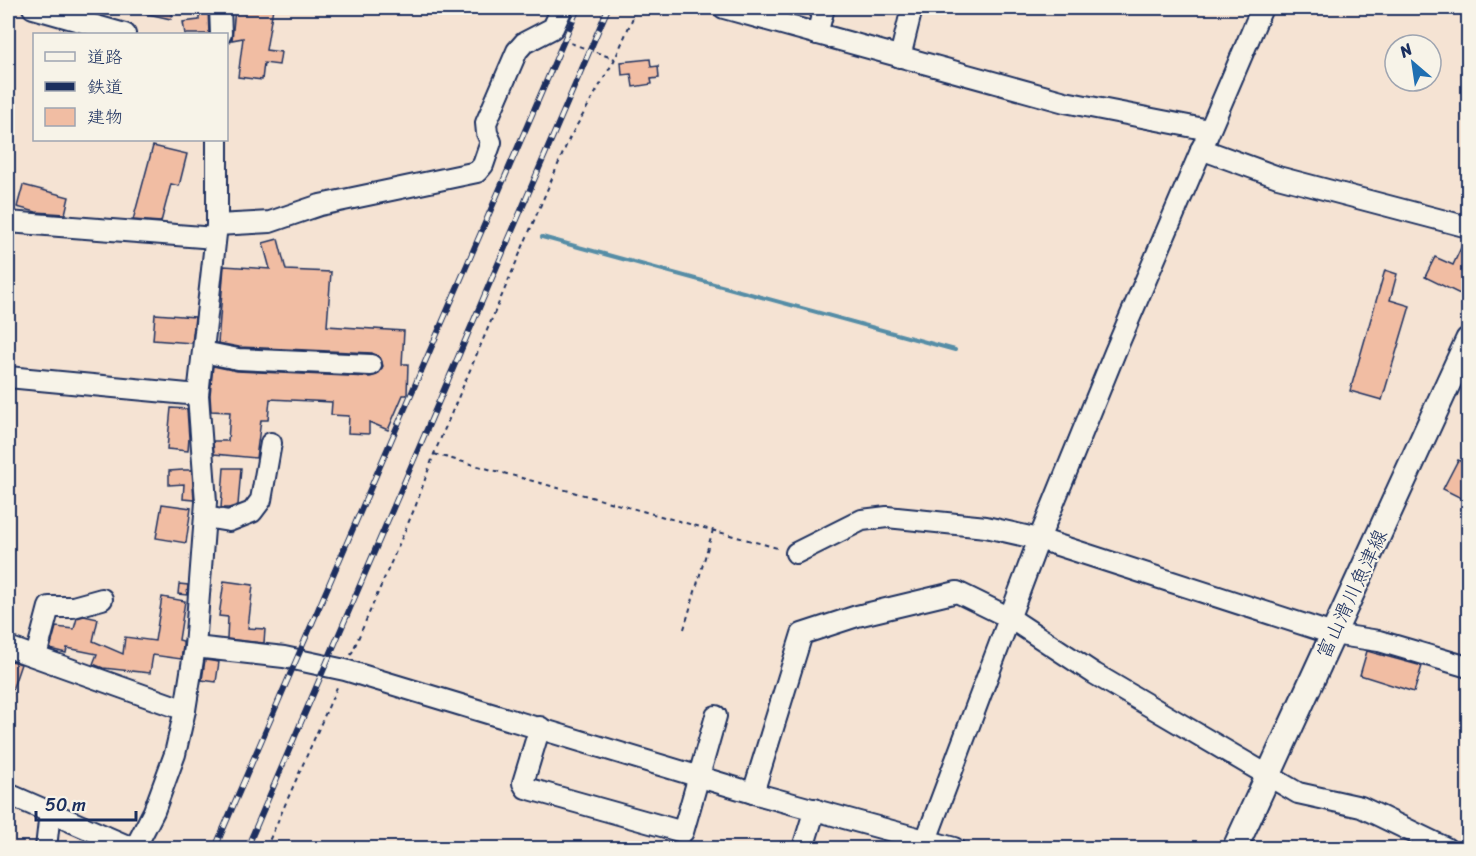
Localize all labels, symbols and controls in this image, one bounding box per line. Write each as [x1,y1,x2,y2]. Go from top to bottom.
legend [33,33,228,141]
north arrow [1383,33,1443,93]
text: N [1393,35,1419,66]
text: 道路 [87,41,123,73]
text: 鉄道 [87,71,123,103]
text: 建物 [87,101,123,133]
street label: 富山滑川魚津線 [1307,523,1397,665]
scale bar [36,784,136,822]
text: 50 m [45,789,86,821]

